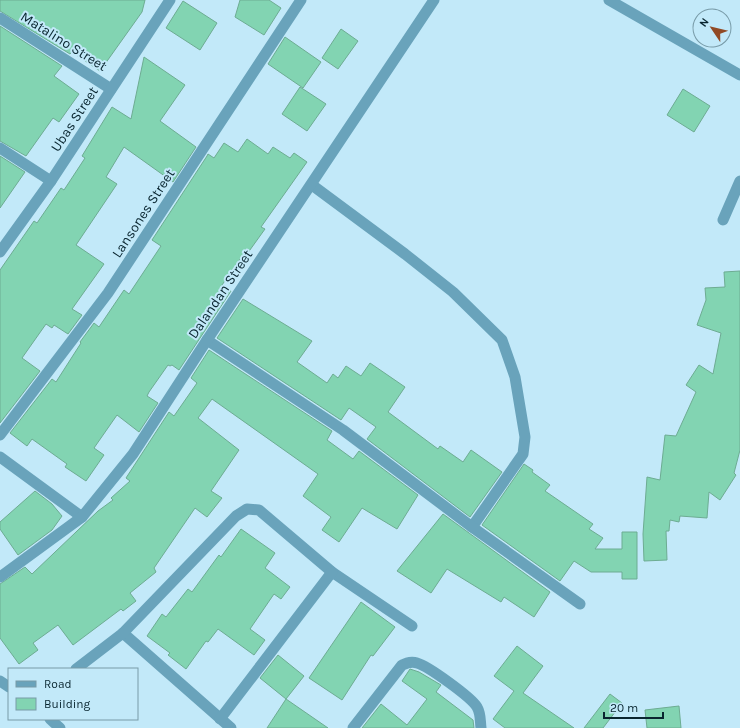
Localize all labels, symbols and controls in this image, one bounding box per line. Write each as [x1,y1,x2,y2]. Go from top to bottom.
street label: Matalino Street [17,8,110,75]
north arrow [692,8,732,48]
text: N [697,16,712,30]
street label: Ubas Street [47,84,102,155]
street label: Lansones Street [108,166,178,261]
street label: Dalandan Street [185,247,256,342]
legend [8,668,138,720]
text: Road [44,677,72,691]
scale bar [604,694,663,720]
text: Building [44,697,91,711]
text: 20 m [610,701,638,715]

